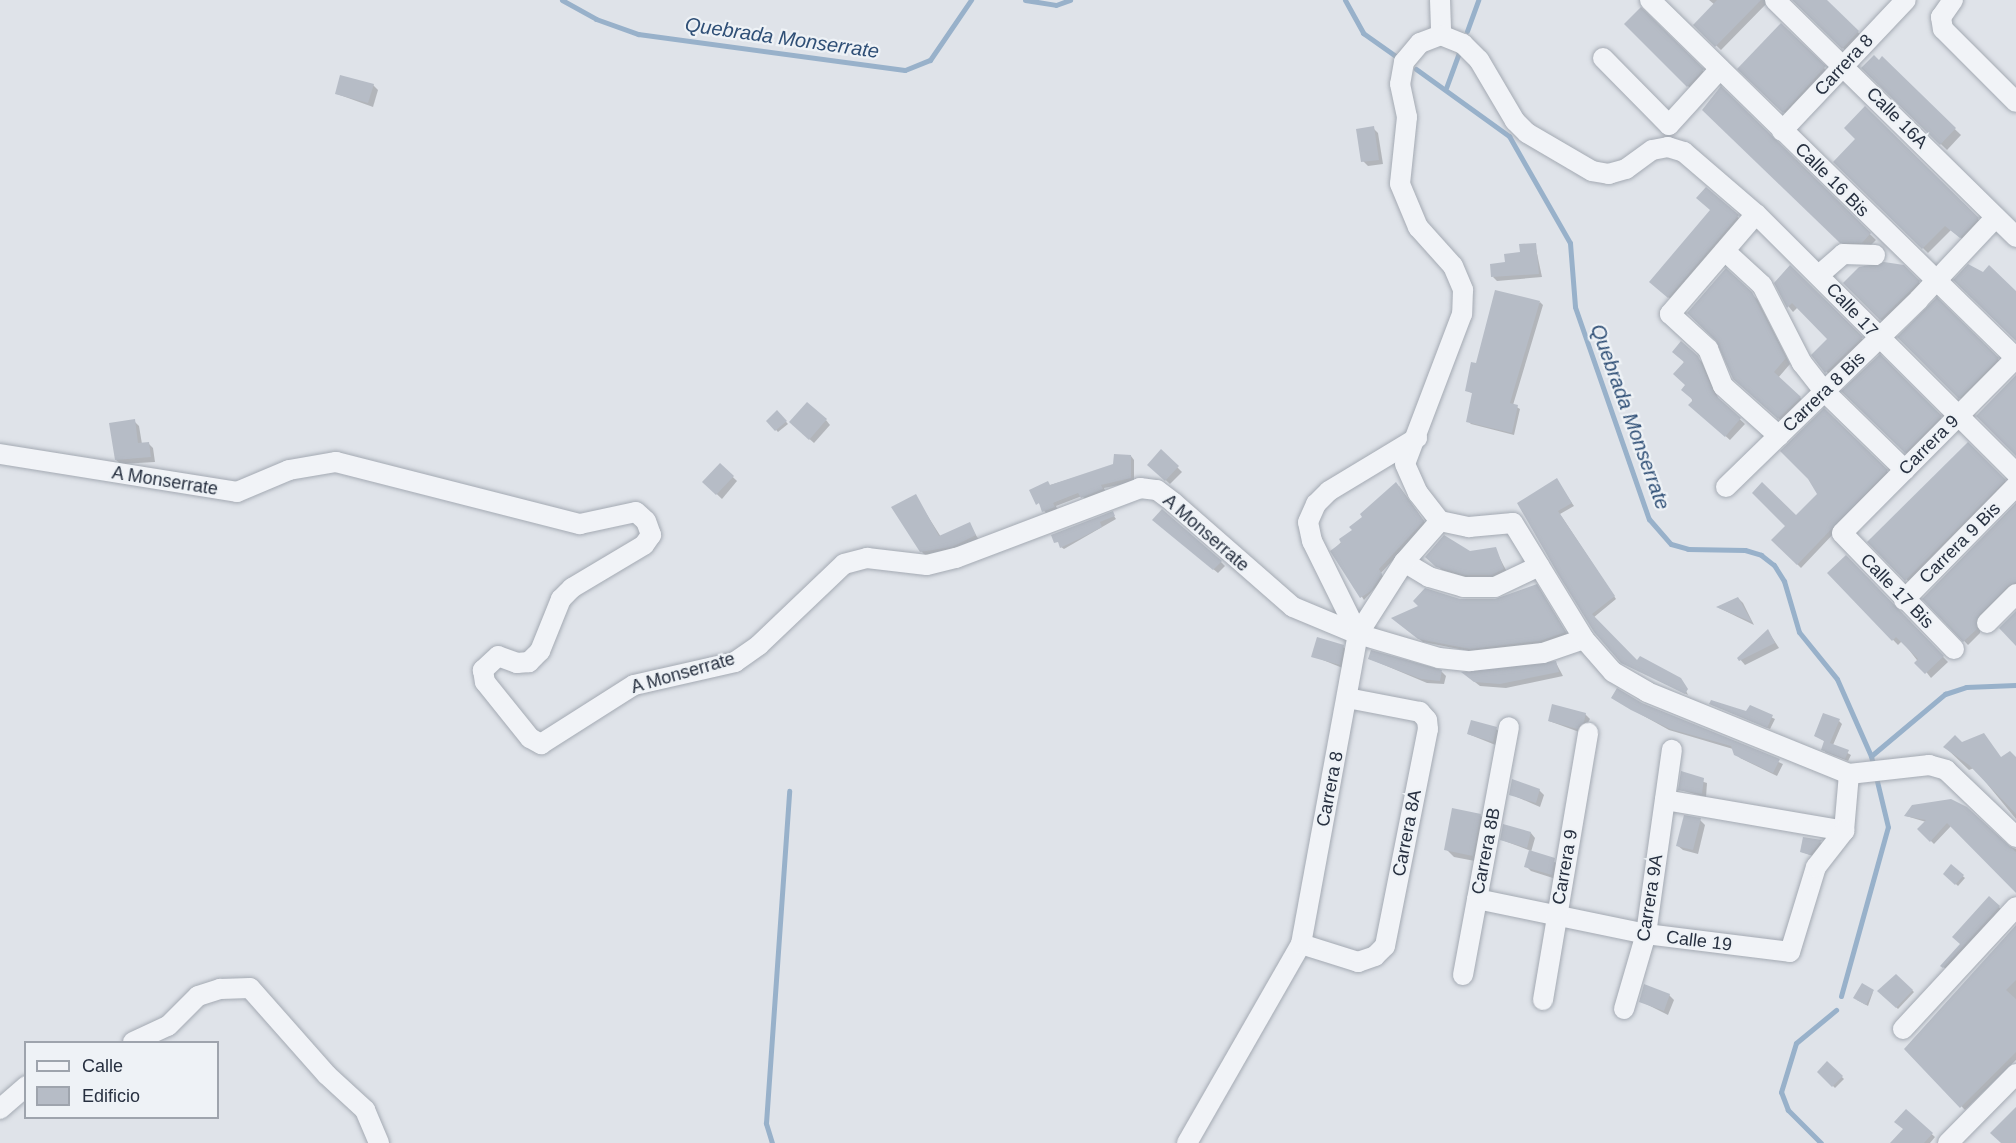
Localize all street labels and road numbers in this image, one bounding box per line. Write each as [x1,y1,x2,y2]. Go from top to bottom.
street label: Carrera 8 [1810,30,1878,100]
street label: Calle 16A [1862,83,1932,153]
street label: Calle 16 Bis [1790,138,1874,222]
street label: Calle 17 [1822,278,1882,342]
street label: Carrera 8 Bis [1778,347,1870,437]
street label: Carrera 9 [1894,410,1964,480]
street label: A Monserrate [110,462,220,500]
street label: A Monserrate [1158,489,1254,577]
street label: Carrera 9 Bis [1915,498,2005,588]
street label: Calle 17 Bis [1856,549,1938,633]
street label: A Monserrate [628,648,738,698]
street label: Carrera 8 [1312,750,1348,828]
street label: Carrera 8A [1388,788,1426,878]
street label: Carrera 8B [1467,806,1505,896]
street label: Carrera 9 [1548,828,1582,906]
street label: Carrera 9A [1632,853,1668,943]
street label: Calle 19 [1665,926,1733,956]

